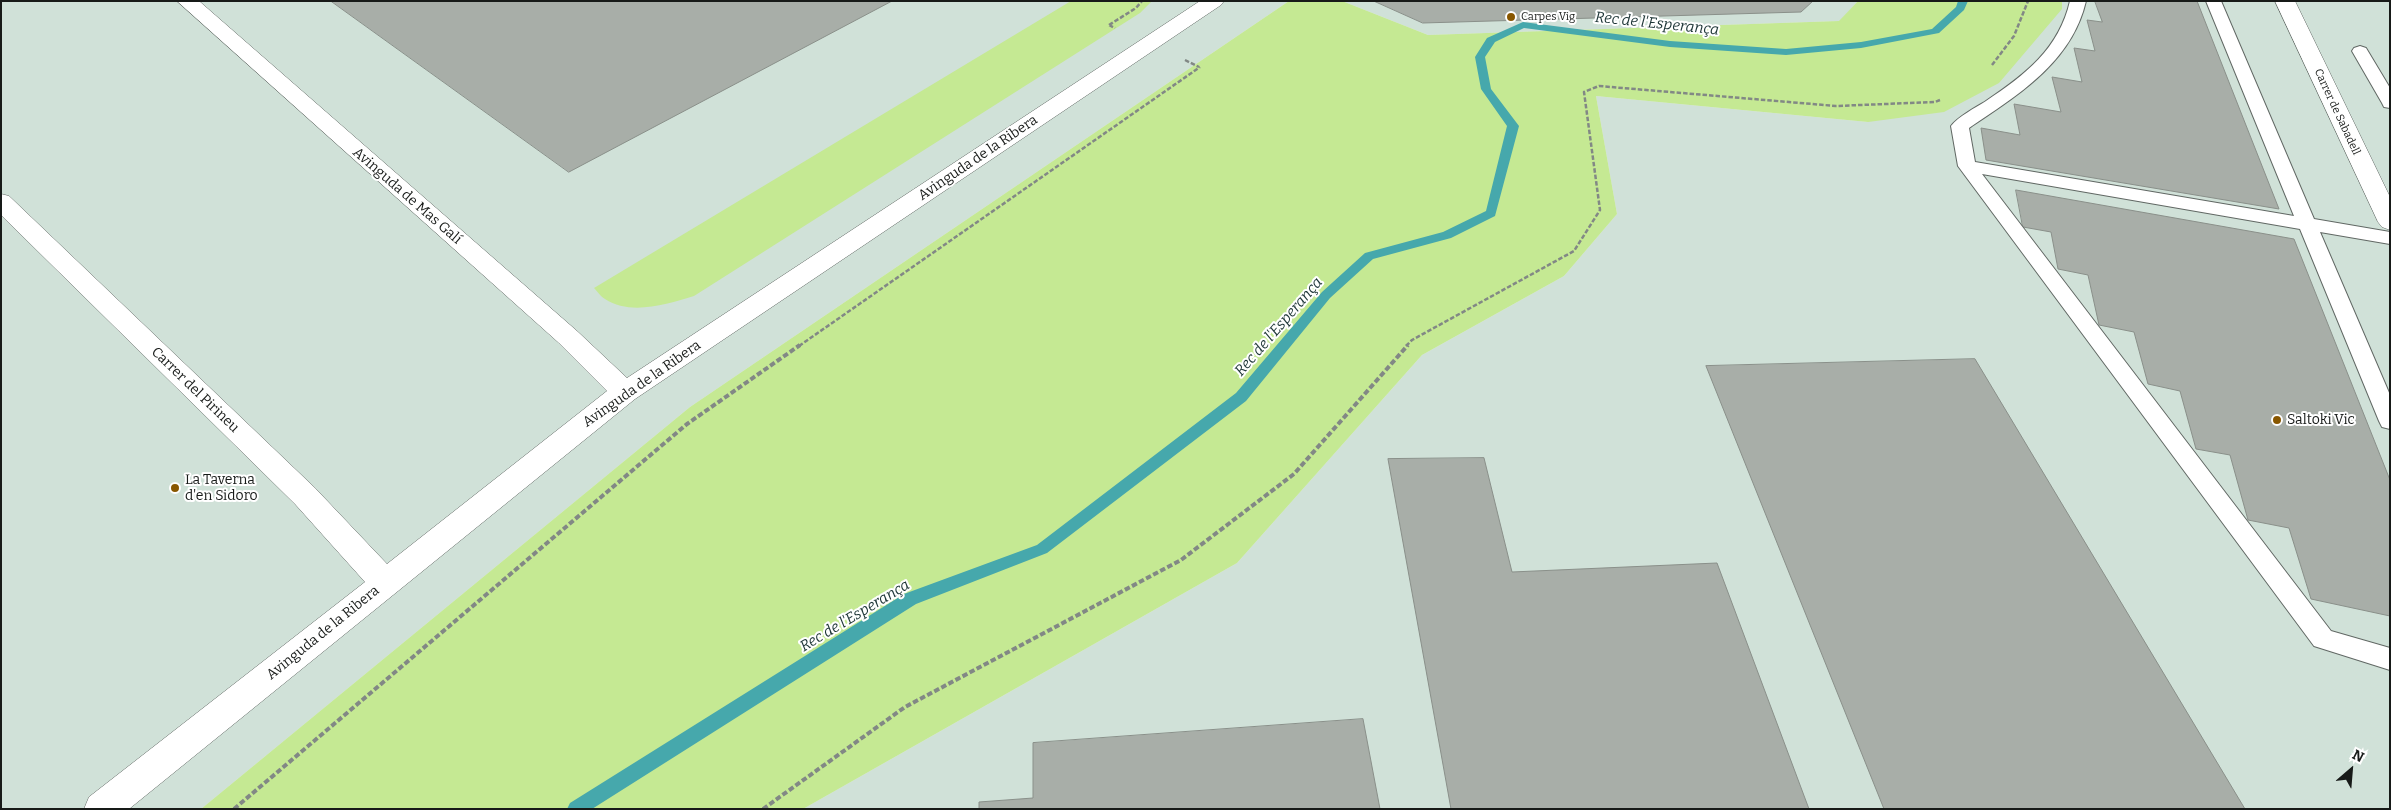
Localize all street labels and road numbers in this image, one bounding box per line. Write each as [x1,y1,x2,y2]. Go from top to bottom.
street label: Carrer de Sabadell [2311,67,2363,157]
street label: Avinguda de la Ribera [915,112,1041,204]
street label: Avinguda de Mas Galí [349,144,465,248]
street label: Avinguda de la Ribera [580,337,704,431]
street label: Carrer del Pirineu [148,344,242,436]
street label: Avinguda de la Ribera [263,582,383,684]

